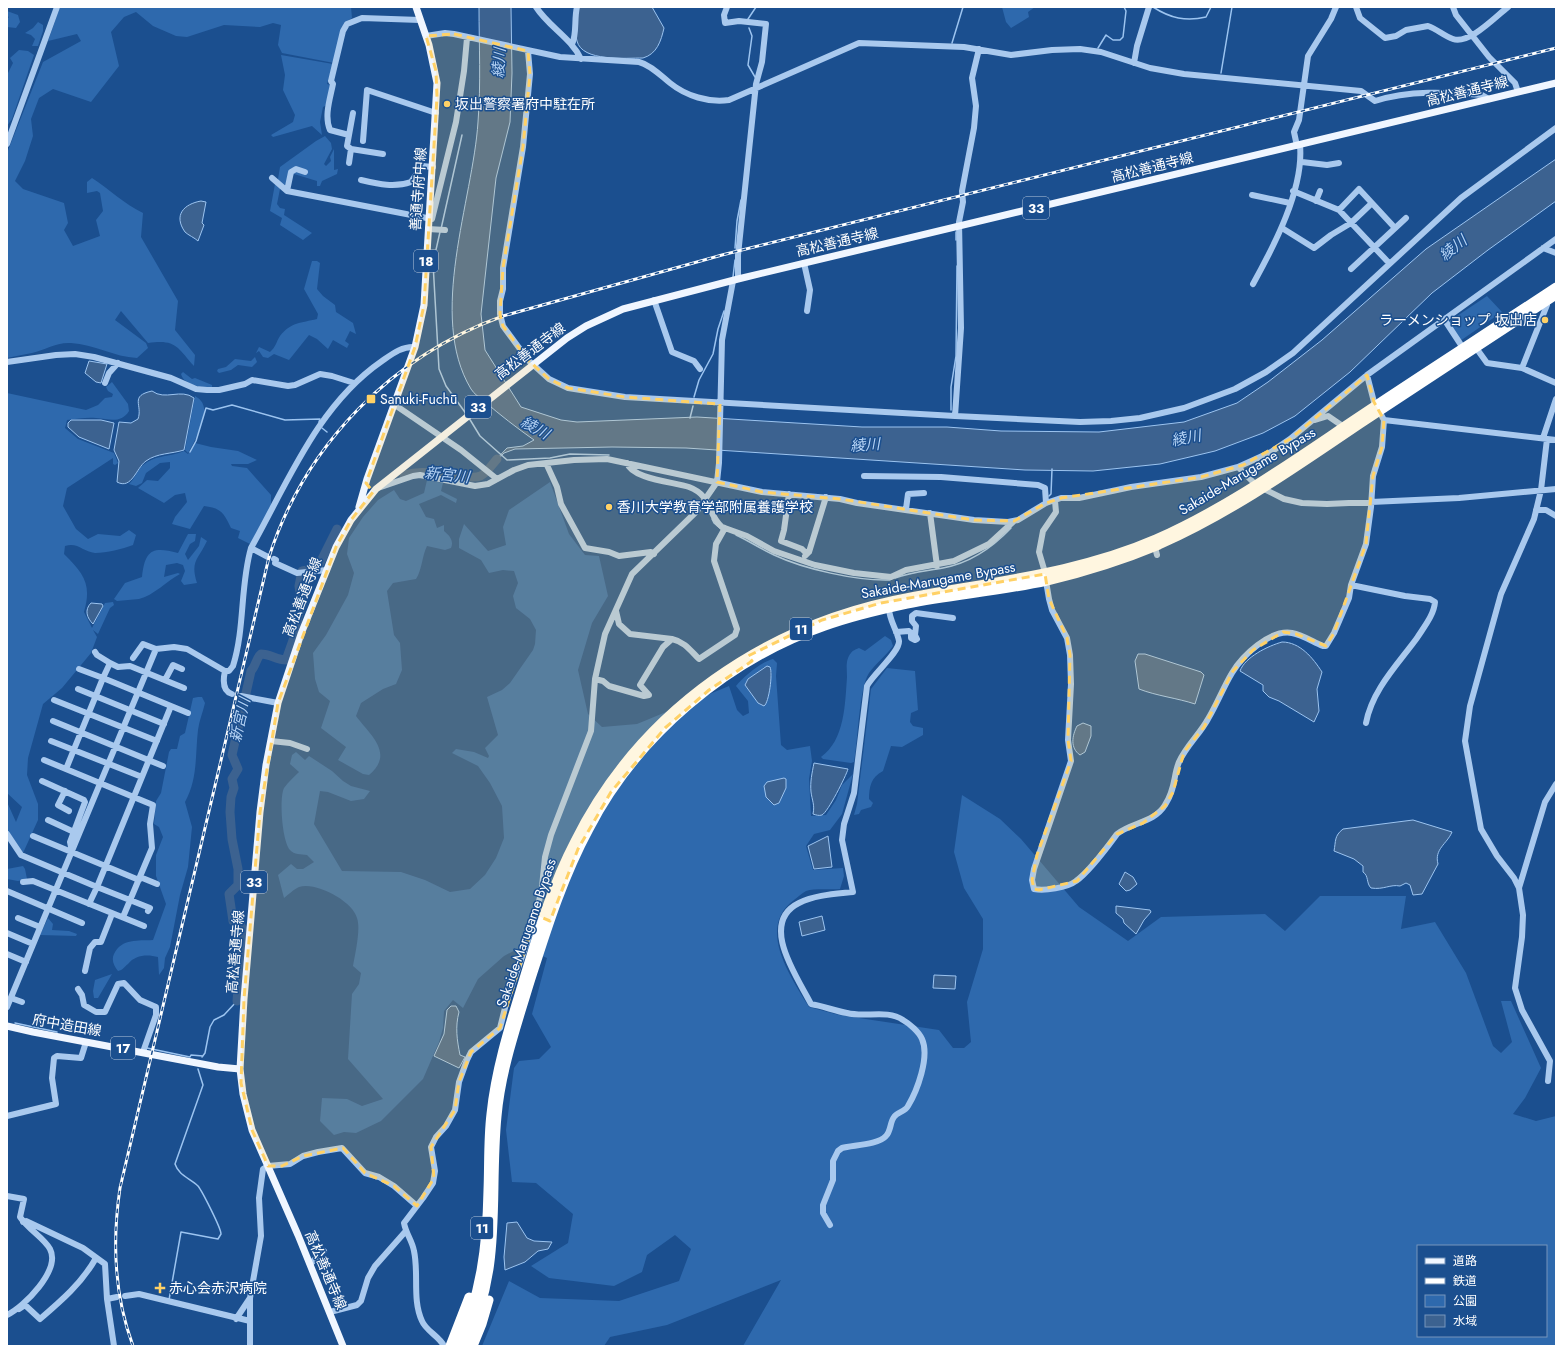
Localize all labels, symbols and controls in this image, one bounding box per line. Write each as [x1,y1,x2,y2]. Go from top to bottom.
water label: 綾川 [487,45,511,79]
street label: 高松善通寺線 [1424,71,1510,111]
place label: 坂出警察署府中駐在所 [455,94,595,114]
marker: 坂出警察署府中駐在所 [442,99,452,109]
street label: 善通寺府中線 [405,146,431,232]
street label: 高松善通寺線 [1109,147,1195,187]
road number: 33 [1023,197,1049,219]
street label: 高松善通寺線 [794,223,880,261]
water label: 綾川 [1434,229,1473,266]
road number: 18 [414,250,438,272]
place label: ラーメンショップ 坂出店 [1379,310,1537,330]
marker: ラーメンショップ 坂出店 [1540,315,1550,325]
street label: 高松善通寺線 [490,318,570,384]
place label: Sanuki-Fuchū [380,389,457,409]
marker: Sanuki-Fuchū [365,393,377,405]
road number: 33 [465,396,491,418]
water label: 綾川 [517,411,555,446]
street label: Sakaide-Marugame Bypass [1175,422,1319,520]
water label: 綾川 [1169,424,1205,452]
water label: 綾川 [849,433,883,457]
water label: 新宮川 [423,462,473,488]
place label: 香川大学教育学部附属養護学校 [617,497,813,517]
marker: 香川大学教育学部附属養護学校 [604,502,614,512]
street label: 高松善通寺線 [278,554,326,640]
street label: Sakaide-Marugame Bypass [859,557,1017,603]
road number: 11 [790,618,812,640]
water label: 新宮川 [224,694,256,744]
street label: Sakaide-Marugame Bypass [491,856,561,1010]
road number: 33 [241,871,267,893]
street label: 高松善通寺線 [221,909,249,995]
street label: 府中造田線 [31,1009,103,1041]
road number: 17 [111,1037,135,1059]
road number: 11 [471,1217,493,1239]
street label: 高松善通寺線 [300,1227,352,1313]
legend [1417,1245,1547,1337]
text: 道路 [1453,1252,1477,1270]
text: 鉄道 [1453,1272,1477,1290]
place label: 赤心会赤沢病院 [169,1278,267,1298]
marker: 赤心会赤沢病院 [154,1282,166,1294]
text: 公園 [1453,1292,1477,1310]
text: 水域 [1453,1312,1477,1330]

